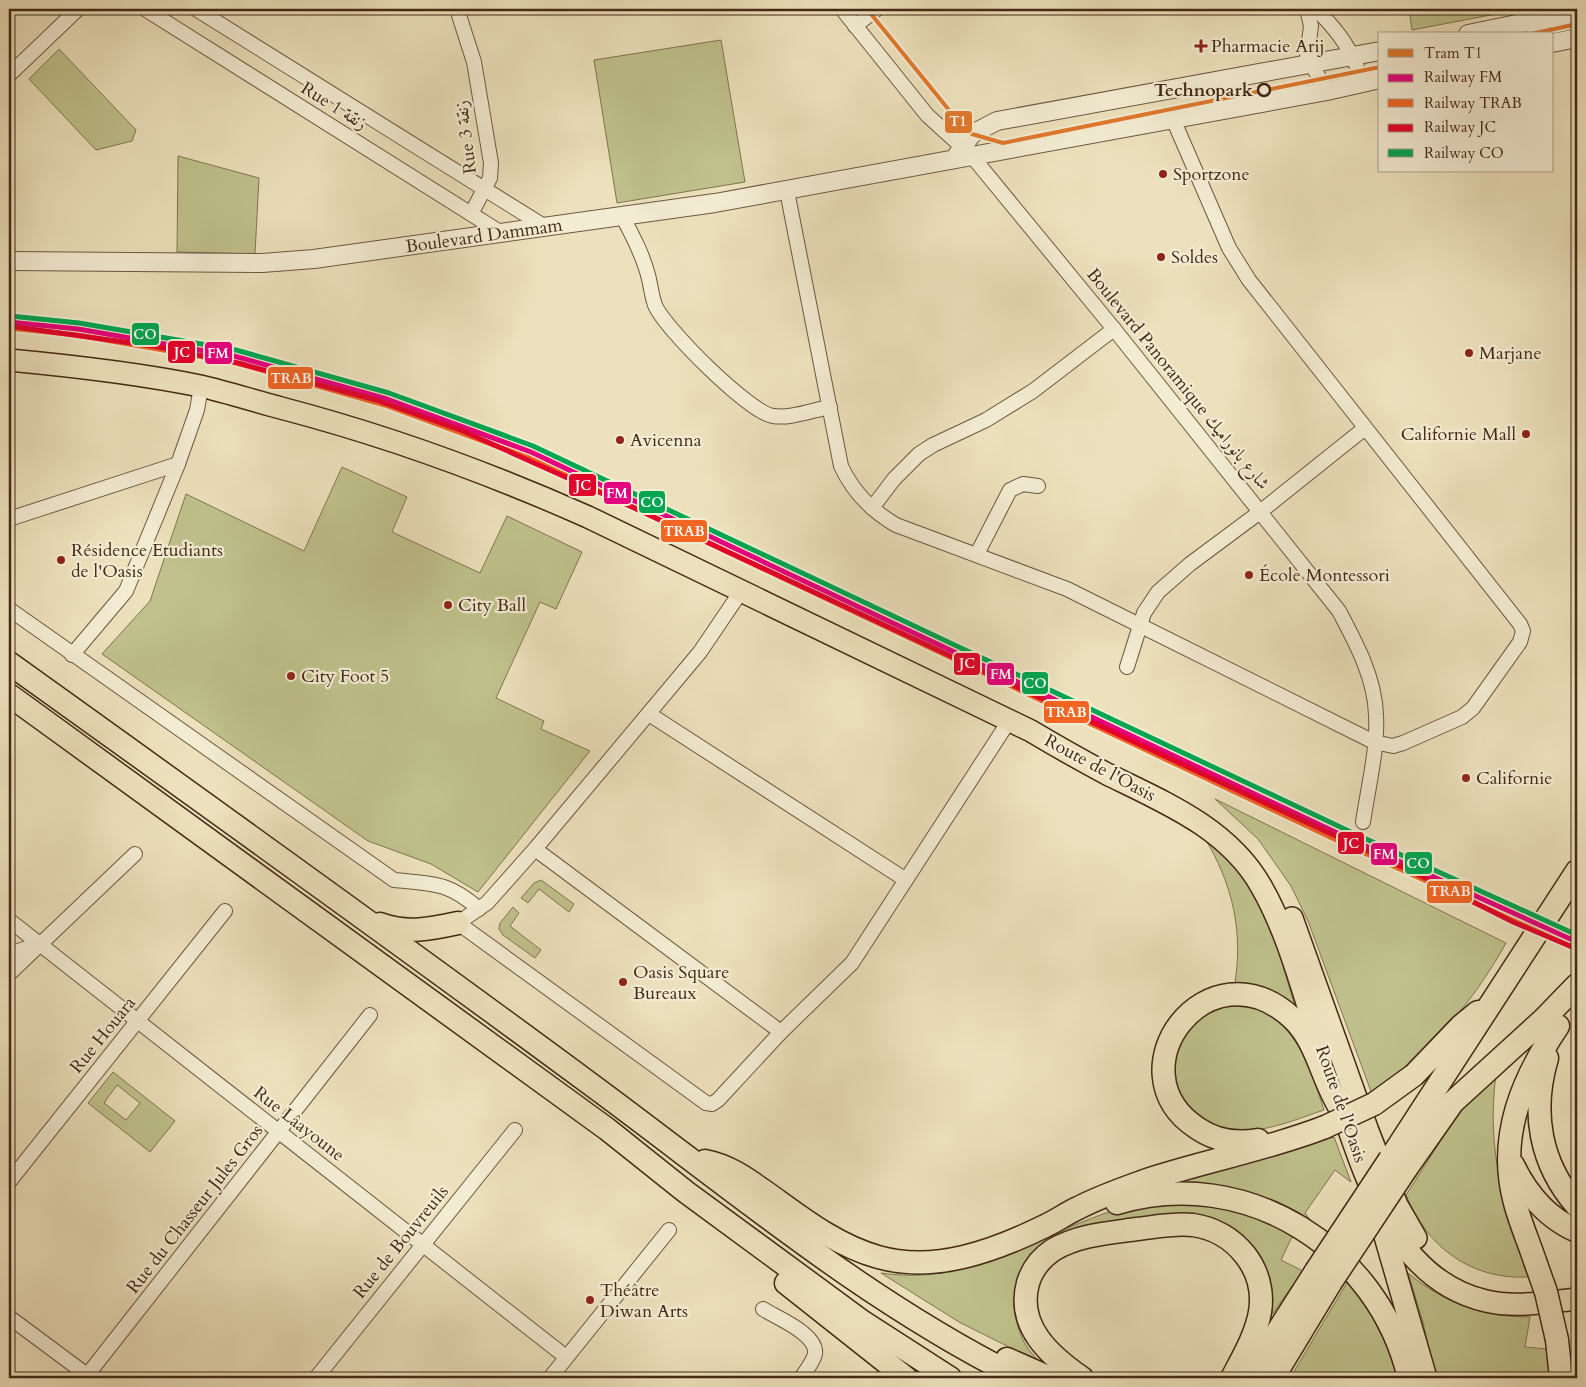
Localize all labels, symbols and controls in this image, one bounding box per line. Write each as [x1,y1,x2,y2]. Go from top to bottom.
legend [1378,32,1554,172]
place label: Pharmacie Arij [1211,34,1325,59]
marker: Pharmacie Arij [1195,40,1207,52]
text: Tram T1 [1424,43,1482,63]
text: Railway FM [1424,67,1502,87]
street label: Rue 1 زنقة [296,76,372,136]
place label: Technopark [1154,78,1254,103]
marker: Technopark [1257,83,1271,97]
text: Railway TRAB [1424,93,1522,113]
street label: Rue 3 زنقة [449,99,483,175]
line badge: T1 [944,110,973,134]
text: T1 [949,112,967,131]
text: Railway JC [1424,117,1496,137]
text: Railway CO [1424,143,1504,163]
place label: Sportzone [1173,162,1250,187]
marker: Sportzone [1157,168,1169,180]
street label: Boulevard Dammam [404,212,565,259]
place label: Soldes [1171,245,1218,270]
marker: Soldes [1155,251,1167,263]
street label: Boulevard Panoramique شارع بانوراميك [1079,263,1275,496]
line badge: CO [131,322,160,346]
text: CO [133,325,157,344]
line badge: JC [167,340,196,364]
line badge: FM [204,341,233,365]
place label: Marjane [1479,341,1542,366]
text: JC [172,343,190,362]
text: FM [207,344,229,363]
marker: Marjane [1463,347,1475,359]
line badge: TRAB [267,366,314,390]
text: TRAB [270,369,312,388]
place label: Californie Mall [1401,422,1516,447]
place label: Avicenna [630,428,702,453]
marker: Californie Mall [1520,428,1532,440]
marker: Avicenna [614,434,626,446]
line badge: JC [568,473,597,497]
text: JC [573,476,591,495]
line badge: FM [603,481,632,505]
text: FM [606,484,628,503]
line badge: CO [638,490,666,514]
text: CO [640,493,664,512]
line badge: TRAB [660,519,708,543]
text: TRAB [663,522,705,541]
place label: Résidence Etudiants de l'Oasis [71,538,223,584]
marker: Résidence Etudiants de l'Oasis [55,554,67,566]
place label: École Montessori [1259,563,1390,588]
marker: École Montessori [1243,569,1255,581]
place label: City Ball [458,593,526,618]
marker: City Ball [442,599,454,611]
line badge: JC [953,652,981,676]
text: JC [957,654,975,673]
line badge: FM [986,662,1015,686]
place label: City Foot 5 [301,664,389,689]
text: FM [990,665,1012,684]
marker: City Foot 5 [285,670,297,682]
line badge: CO [1021,671,1049,695]
text: CO [1023,674,1047,693]
line badge: TRAB [1043,700,1090,724]
text: TRAB [1045,703,1087,722]
street label: Route de l'Oasis [1040,728,1160,808]
place label: Californie [1476,766,1552,791]
marker: Californie [1460,772,1472,784]
line badge: JC [1337,831,1365,855]
text: JC [1341,834,1359,853]
line badge: FM [1370,842,1398,866]
text: FM [1373,845,1395,864]
line badge: CO [1404,851,1433,875]
text: CO [1406,854,1430,873]
line badge: TRAB [1426,880,1473,904]
text: TRAB [1429,882,1471,901]
place label: Oasis Square Bureaux [633,960,729,1006]
marker: Oasis Square Bureaux [617,976,629,988]
street label: Rue Houara [64,991,142,1079]
street label: Route de l'Oasis [1309,1042,1373,1166]
street label: Rue Lâayoune [248,1080,350,1168]
street label: Rue du Chasseur Jules Gros [121,1119,269,1299]
street label: Rue de Bouvreuils [347,1180,455,1304]
place label: Théâtre Diwan Arts [600,1278,688,1324]
marker: Théâtre Diwan Arts [584,1294,596,1306]

